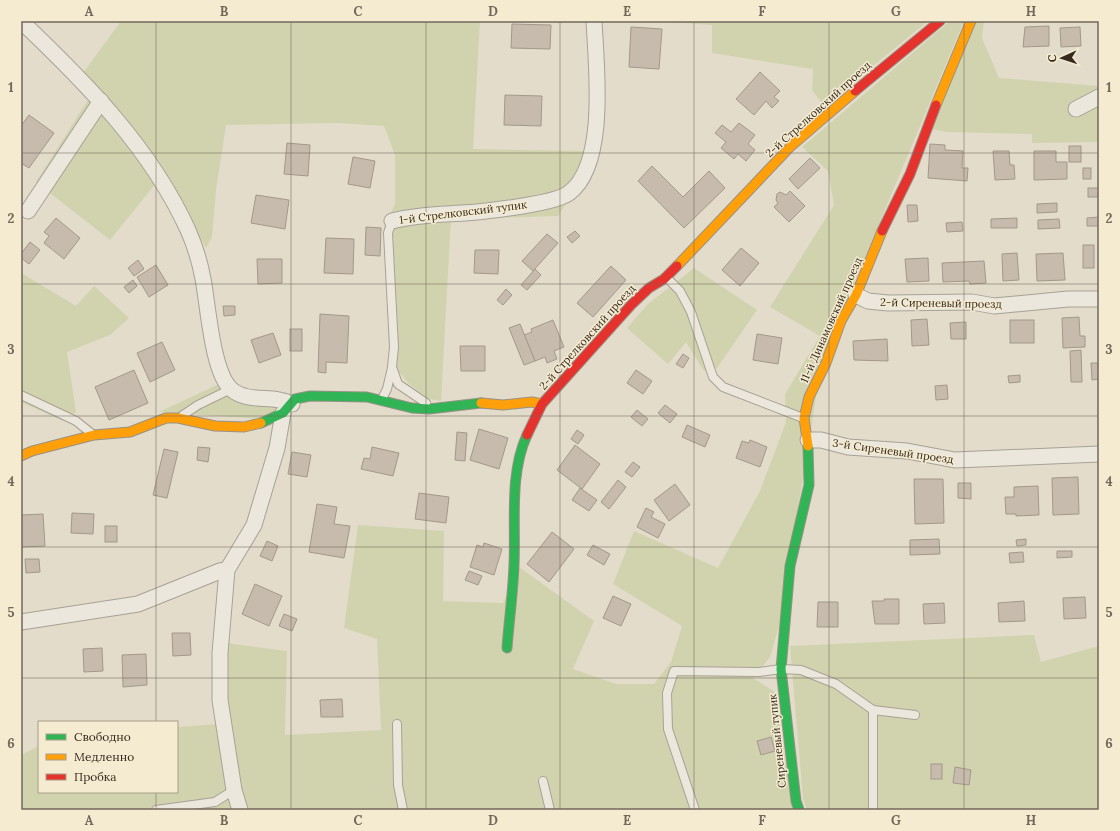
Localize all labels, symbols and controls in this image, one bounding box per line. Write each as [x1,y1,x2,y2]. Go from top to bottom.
text: A [85,3,94,20]
text: B [220,3,229,20]
text: C [354,3,363,20]
text: D [488,3,498,20]
text: E [623,3,631,20]
text: F [758,3,766,20]
text: G [891,3,901,20]
text: H [1026,3,1036,20]
north arrow [1042,38,1082,78]
text: С [1045,54,1059,63]
street label: 2-й Стрелковский проезд [762,58,874,160]
text: 1 [8,79,14,96]
text: 1 [1106,79,1112,96]
street label: 1-й Стрелковский тупик [398,197,528,227]
text: 2 [8,210,15,227]
text: 2 [1106,210,1113,227]
street label: 11-й Динамовский проезд [797,255,865,385]
street label: 2-й Стрелковский проезд [536,281,638,393]
street label: 2-й Сиреневый проезд [880,295,1002,311]
text: 3 [7,341,15,358]
text: 3 [1105,341,1113,358]
street label: 3-й Сиреневый проезд [832,436,955,467]
text: 4 [7,473,15,490]
text: 4 [1105,473,1113,490]
text: 5 [7,604,15,621]
text: 5 [1105,604,1113,621]
street label: Сиреневый тупик [765,693,789,789]
legend [38,721,178,793]
text: Свободно [74,729,131,744]
text: 6 [7,735,15,752]
text: 6 [1105,735,1113,752]
text: Медленно [74,749,134,764]
text: Пробка [74,769,116,784]
text: A [85,812,94,829]
text: B [220,812,229,829]
text: C [354,812,363,829]
text: D [488,812,498,829]
text: E [623,812,631,829]
text: F [758,812,766,829]
text: G [891,812,901,829]
text: H [1026,812,1036,829]

